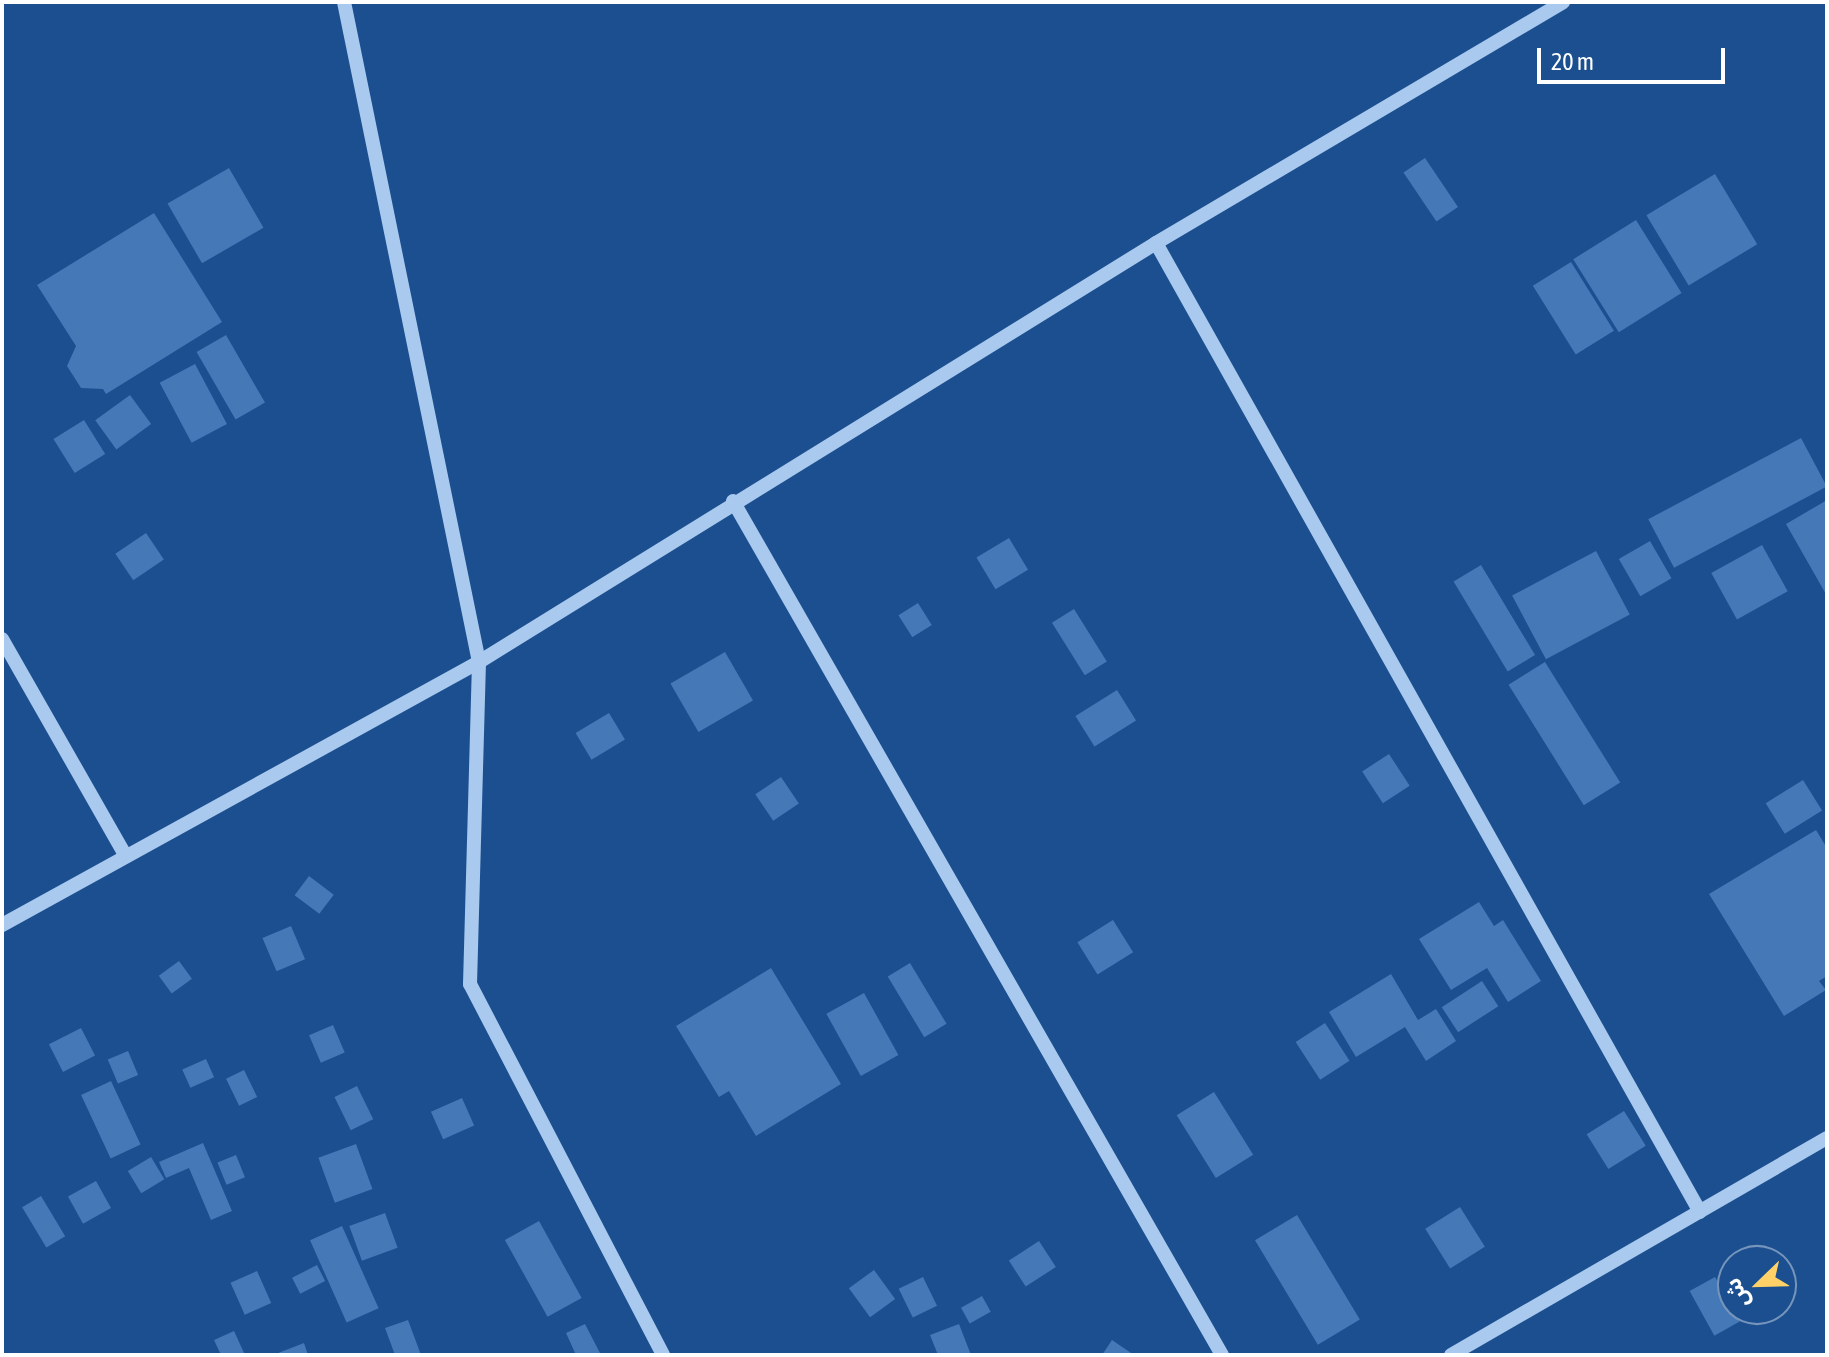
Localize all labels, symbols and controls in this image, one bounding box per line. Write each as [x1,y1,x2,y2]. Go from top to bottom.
scale bar [1541,32,1729,82]
text: 20 m [1551,48,1594,75]
north arrow [1717,1245,1797,1325]
text: ش [1719,1275,1755,1313]

